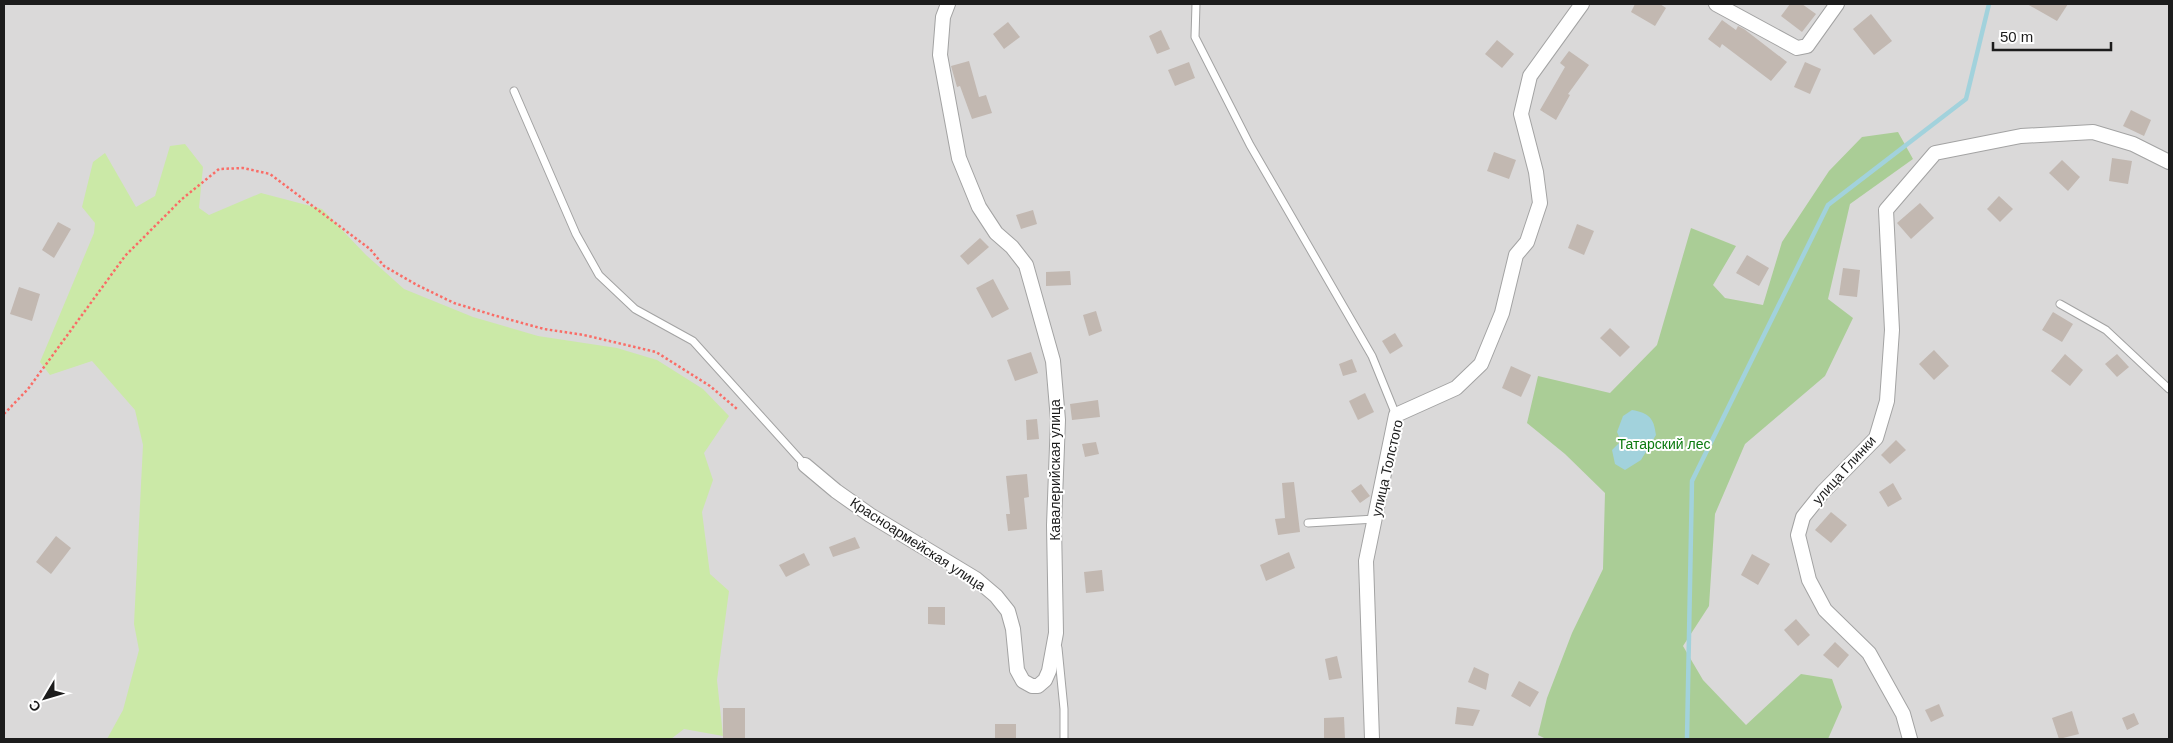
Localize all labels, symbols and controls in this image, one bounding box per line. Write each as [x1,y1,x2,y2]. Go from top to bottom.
scale bar [1993,20,2110,52]
text: 50 m [2000,28,2033,45]
street label: Кавалерийская улица [1047,399,1063,541]
street label: улица Толстого [1368,418,1406,518]
street label: улица Глинки [1809,432,1879,508]
park label: Татарский лес [1618,436,1710,452]
street label: Красноармейская улица [847,494,989,594]
north arrow [20,673,70,723]
text: С [25,697,44,715]

